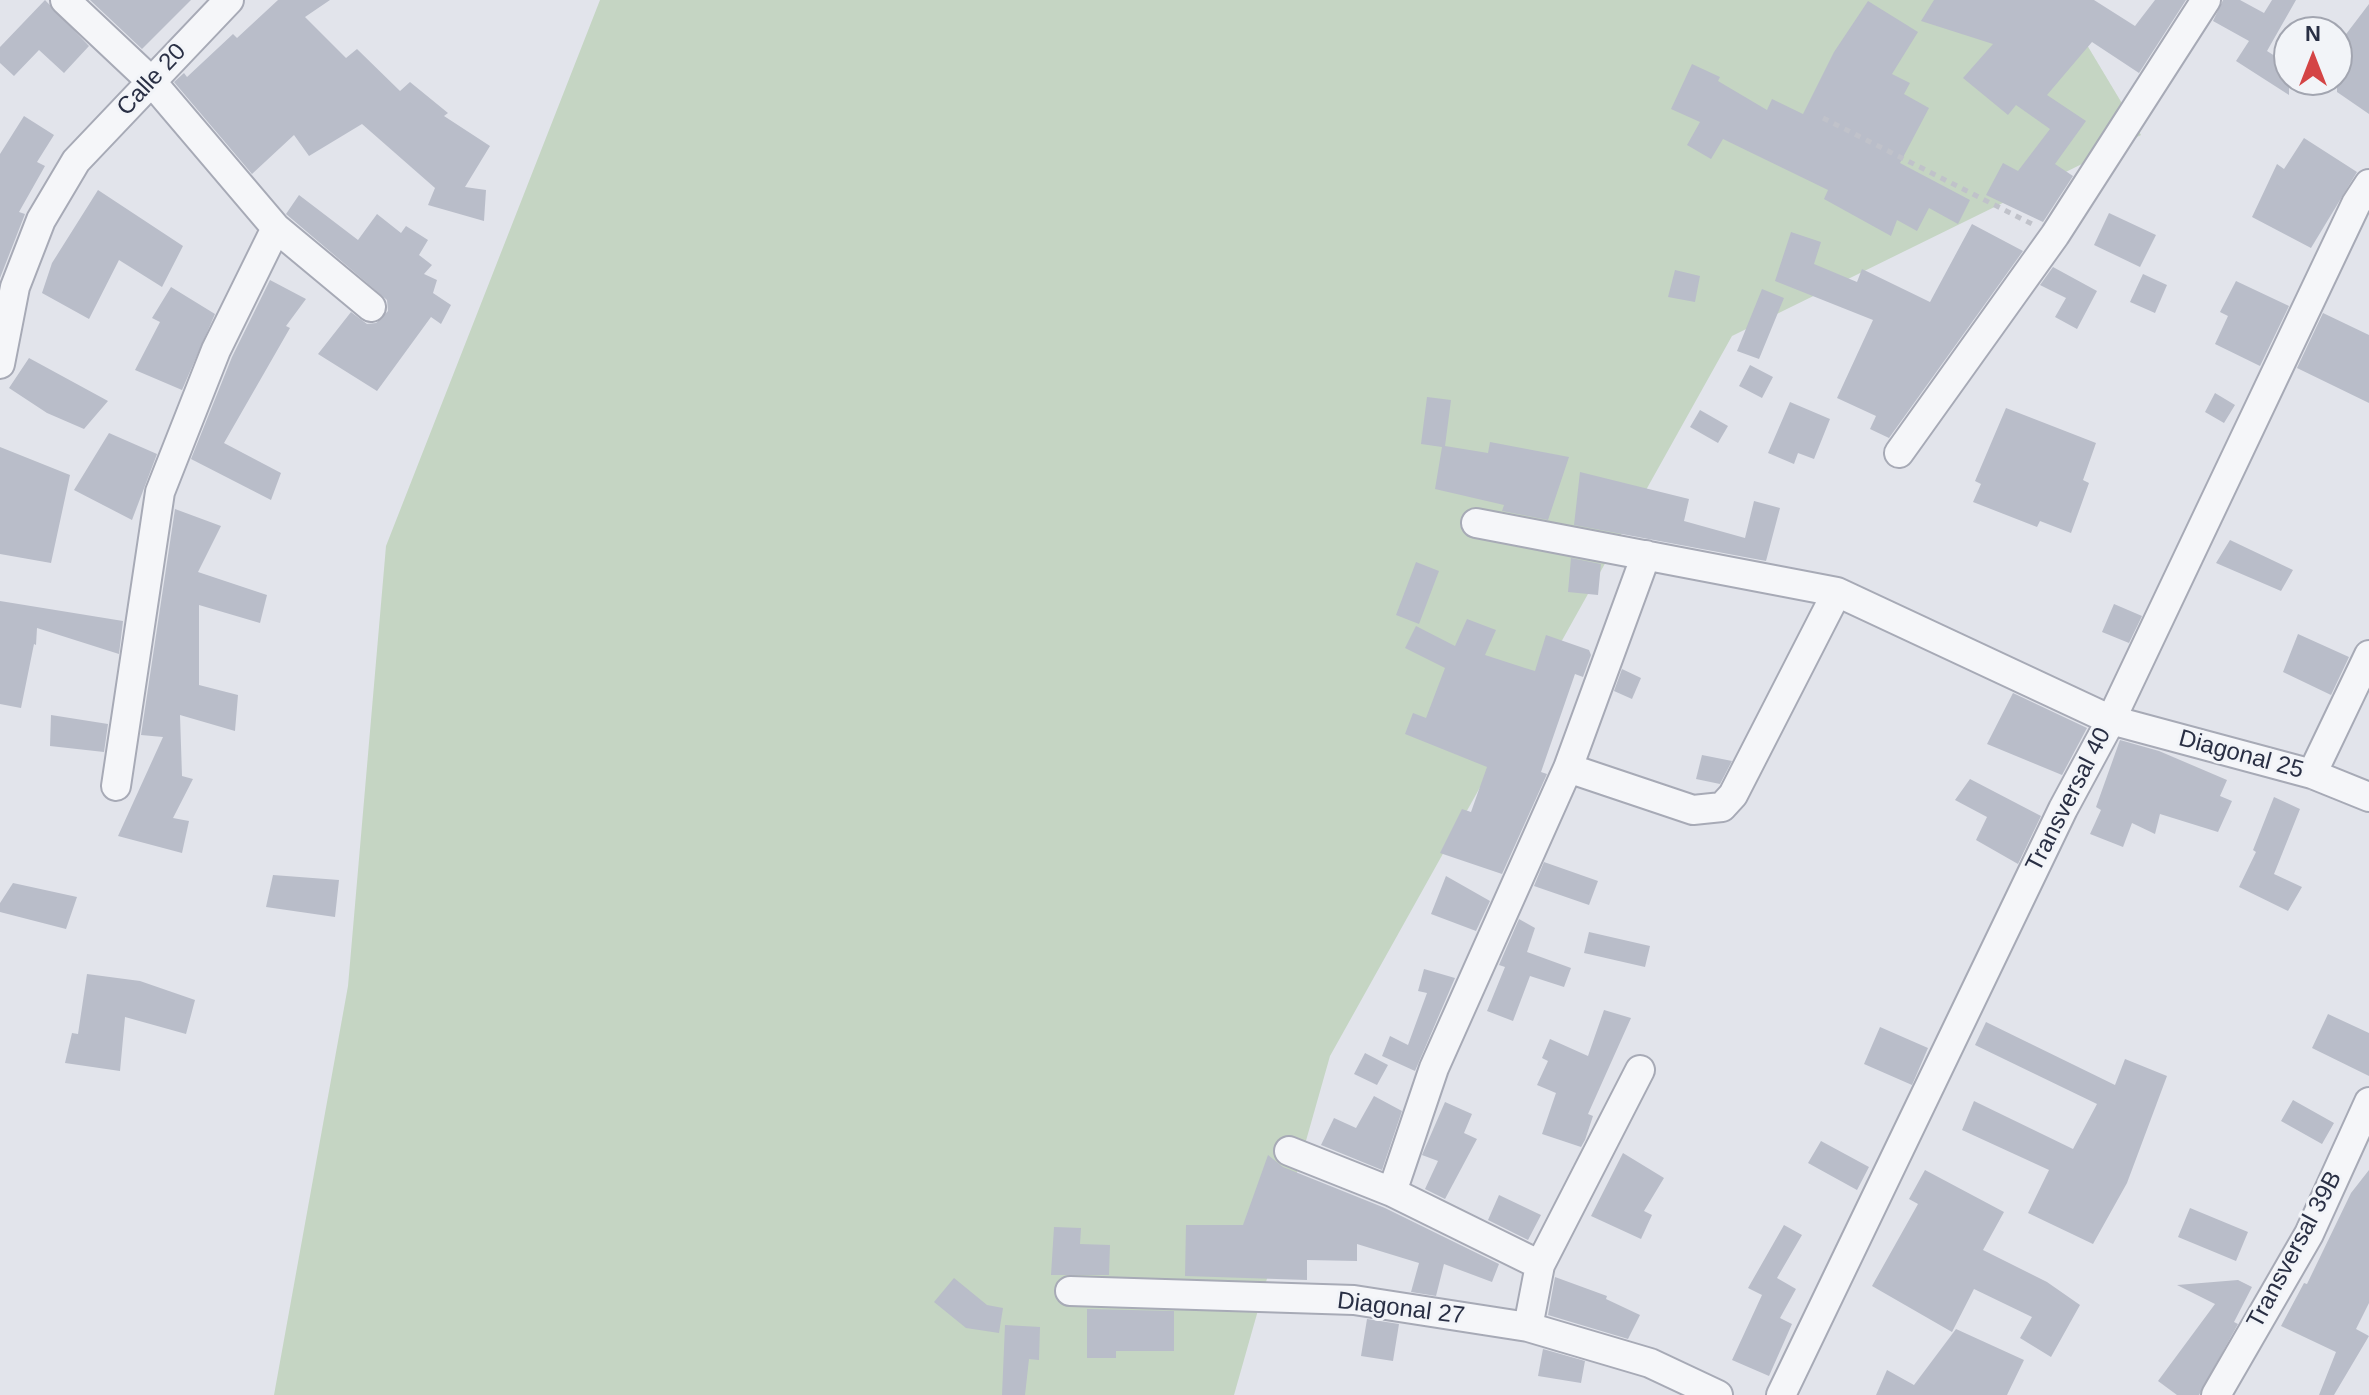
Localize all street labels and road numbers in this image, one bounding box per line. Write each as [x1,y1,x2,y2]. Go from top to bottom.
street label: Calle 20 [111,38,193,122]
street label: Transversal 40 [2020,723,2118,877]
street label: Diagonal 25 [2175,725,2307,785]
street label: Transversal 39B [2241,1166,2349,1334]
street label: Diagonal 27 [1336,1287,1466,1331]

